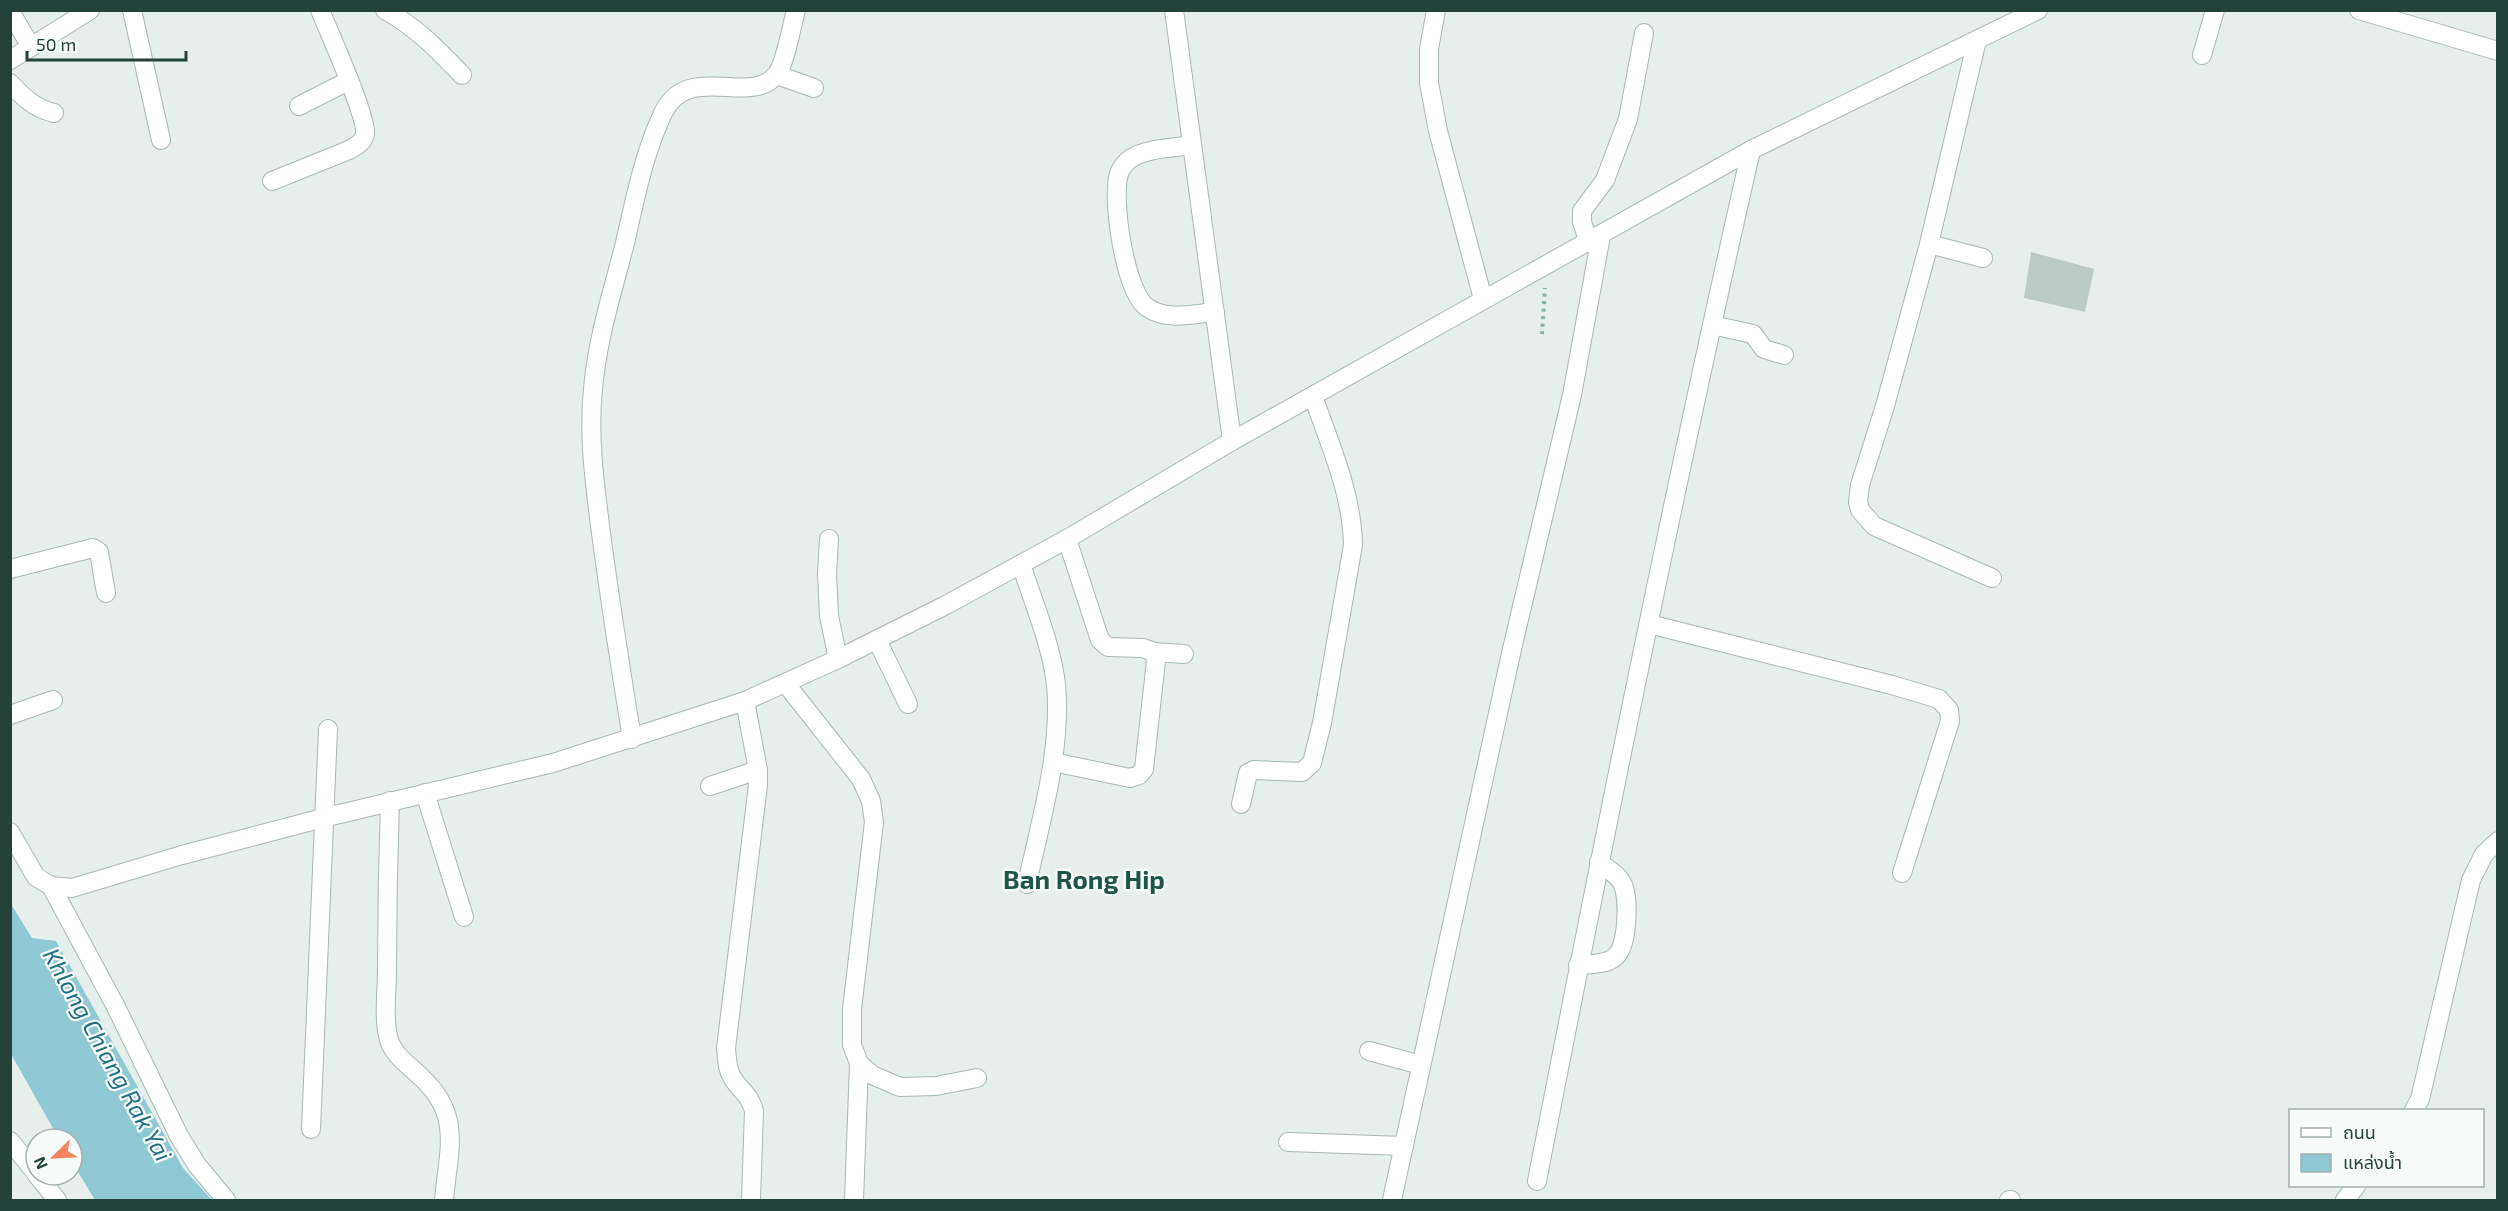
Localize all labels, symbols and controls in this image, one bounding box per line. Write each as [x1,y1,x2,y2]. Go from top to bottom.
scale bar [27,24,186,62]
text: 50 m [36,33,76,55]
district label: Ban Rong Hip [1003,863,1165,894]
water label: Khlong Chiang Rak Yai [38,943,179,1166]
legend [2289,1109,2484,1187]
text: ถนน [2343,1121,2376,1143]
north arrow [24,1127,84,1187]
text: แหล่งน้ำ [2343,1150,2402,1173]
text: N [29,1154,51,1172]

